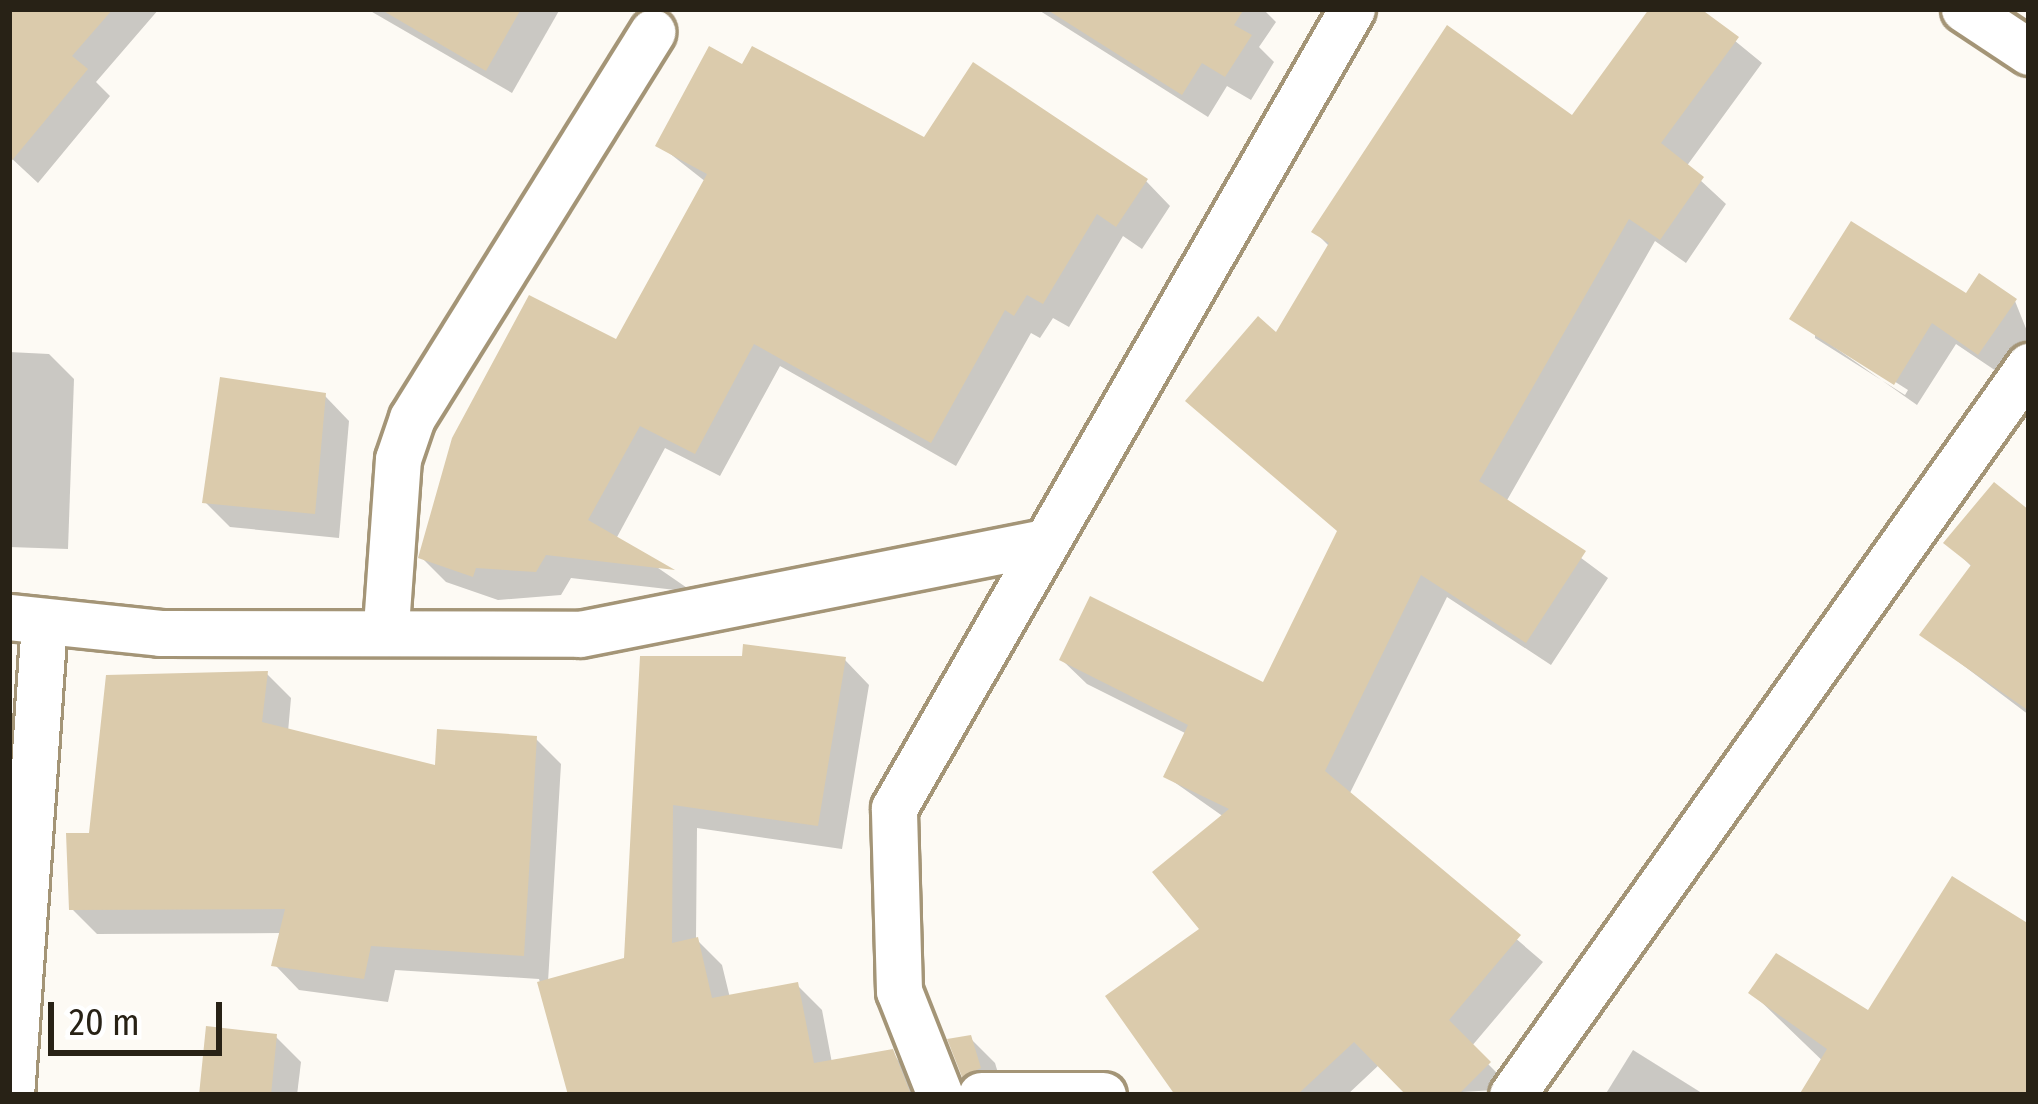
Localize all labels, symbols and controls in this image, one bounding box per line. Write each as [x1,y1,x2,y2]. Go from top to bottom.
scale bar [54,978,228,1052]
text: 20 m [69,1001,140,1045]

